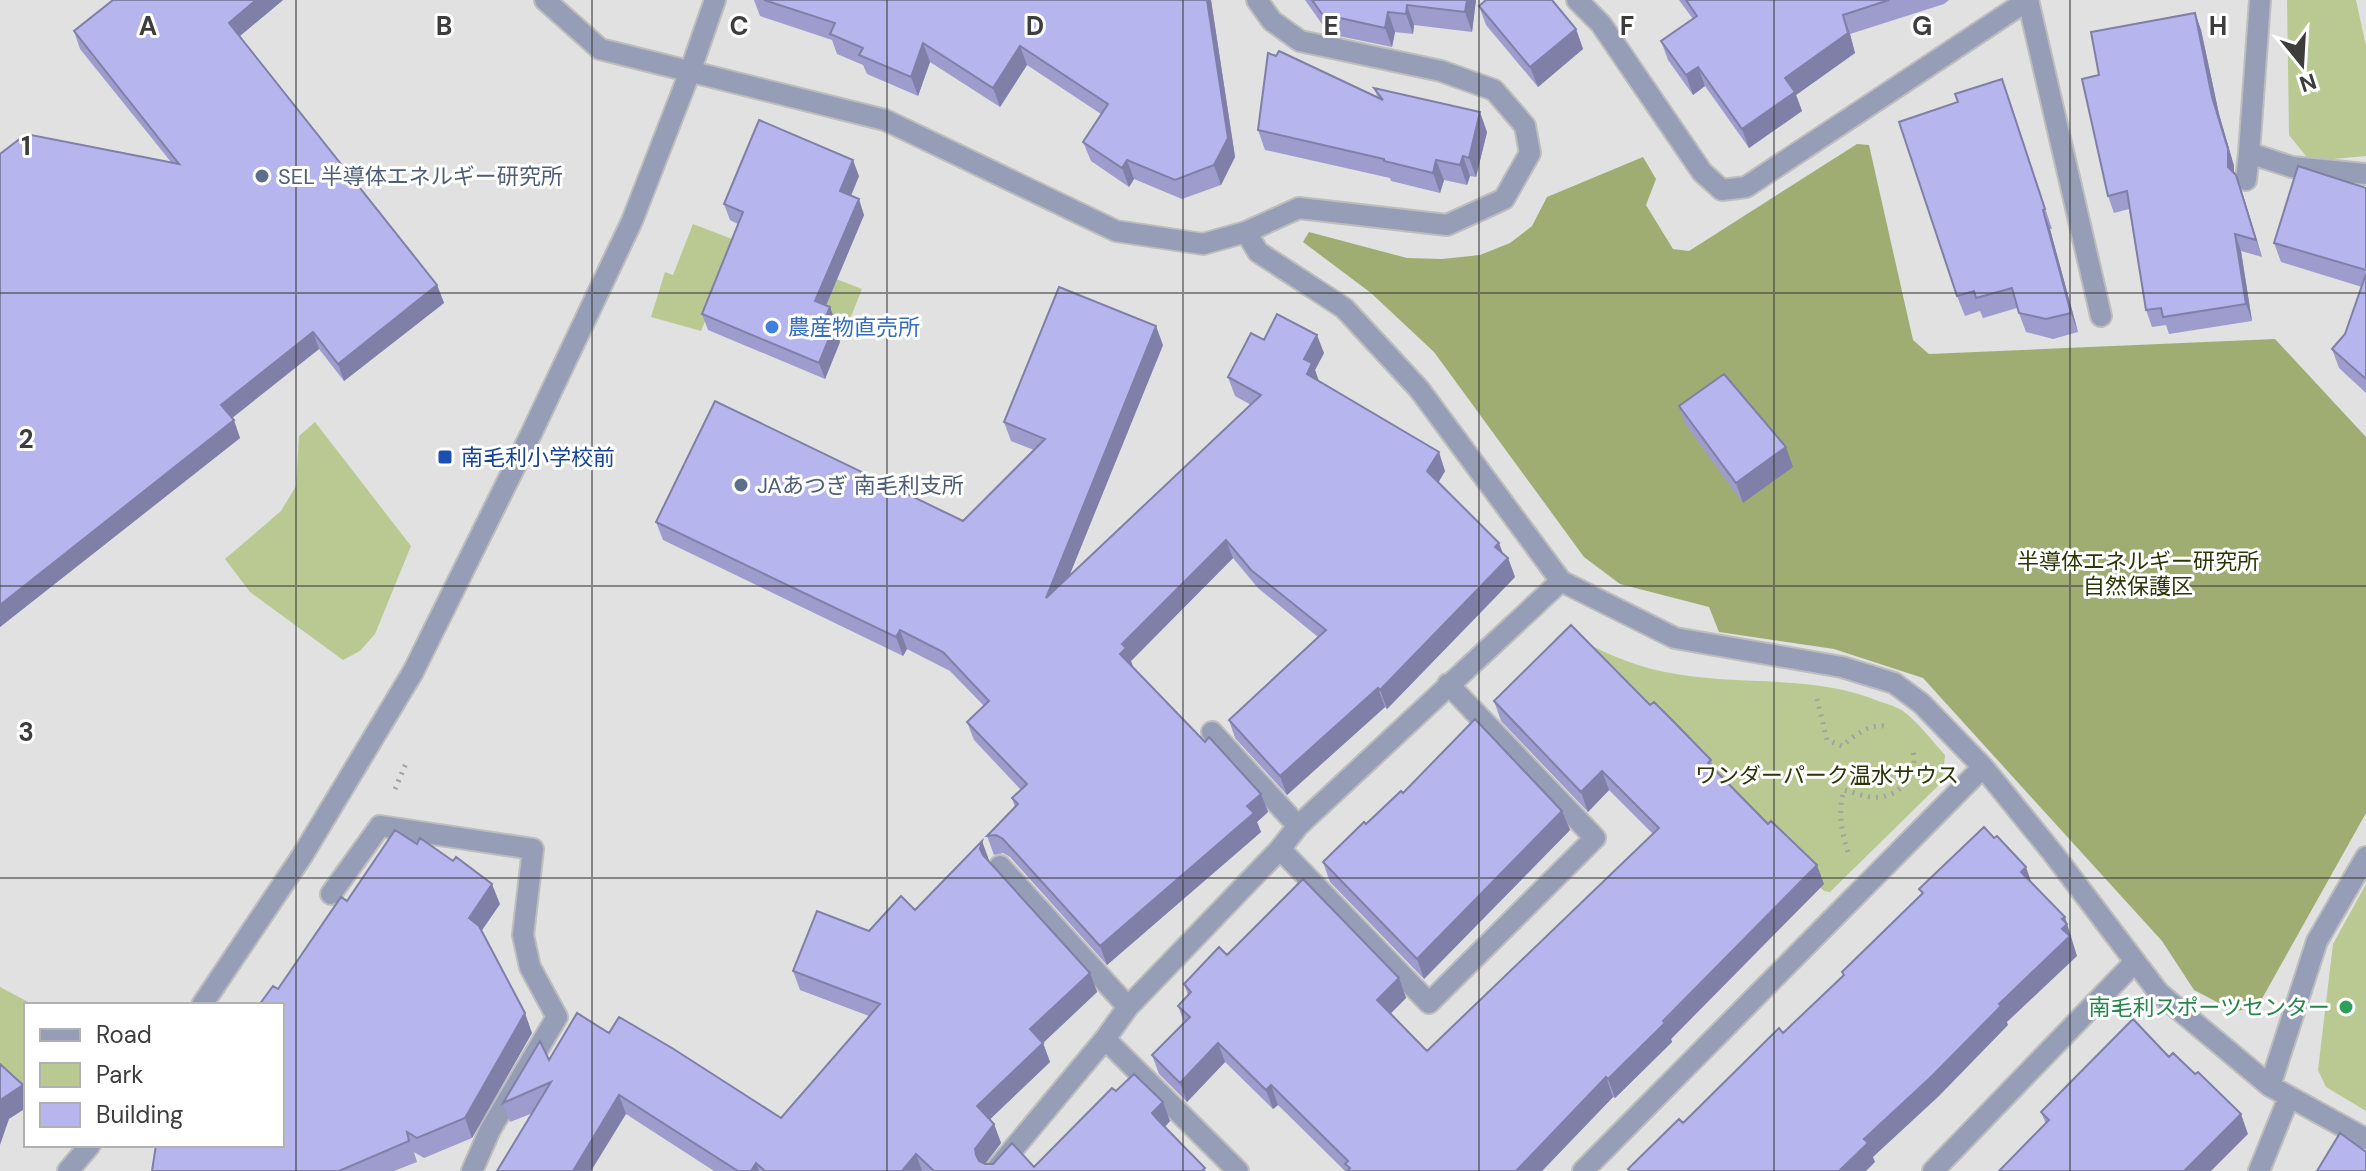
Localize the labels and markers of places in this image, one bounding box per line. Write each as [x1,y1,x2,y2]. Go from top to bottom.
place label: SEL 半導体エネルギー研究所 [278,162,563,191]
marker: SEL 半導体エネルギー研究所 [253,167,271,185]
place label: 農産物直売所 [788,313,920,342]
marker: 農産物直売所 [763,318,781,336]
place label: 南毛利小学校前 [461,443,615,472]
marker: 南毛利小学校前 [436,448,454,466]
place label: JAあつぎ 南毛利支所 [757,471,964,500]
marker: JAあつぎ 南毛利支所 [732,476,750,494]
place label: 南毛利スポーツセンター [2088,993,2330,1022]
marker: 南毛利スポーツセンター [2337,998,2355,1016]

